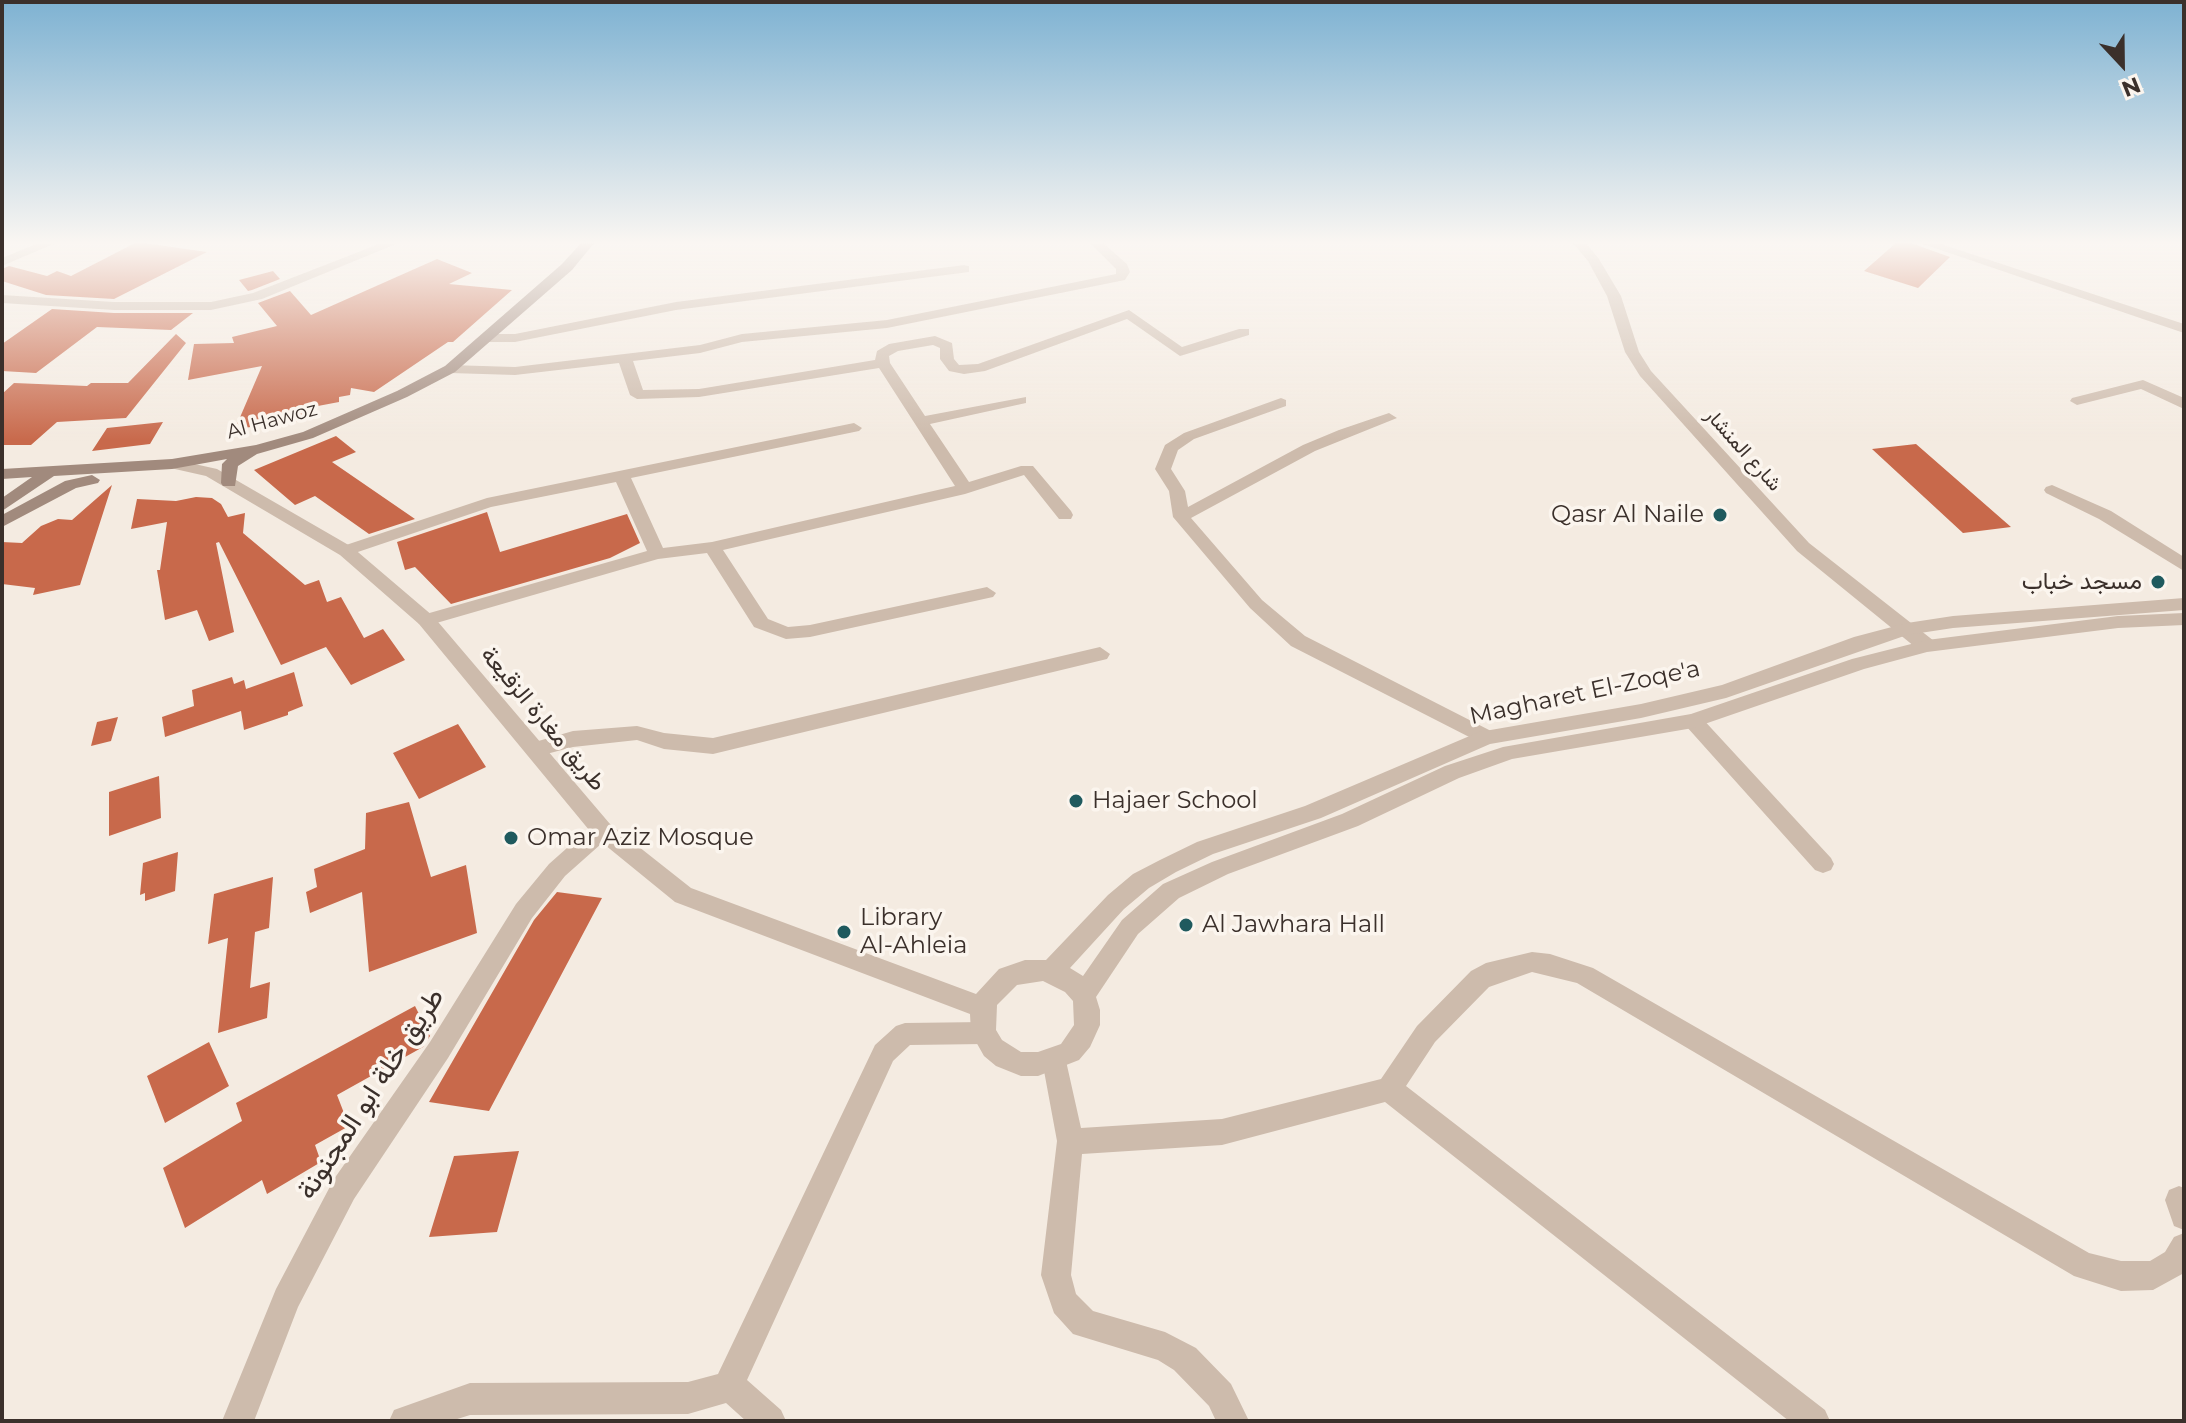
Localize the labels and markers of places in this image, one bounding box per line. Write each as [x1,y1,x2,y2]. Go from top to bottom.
place label: Qasr Al Naile [1551,501,1704,529]
marker: Qasr Al Naile [1711,506,1729,524]
place label: مسجد خباب [2022,568,2142,596]
marker: مسجد خباب [2149,573,2167,591]
place label: Hajaer School [1092,787,1258,815]
marker: Hajaer School [1067,792,1085,810]
place label: Omar Aziz Mosque [527,824,754,852]
marker: Omar Aziz Mosque [502,829,520,847]
place label: Library Al-Ahleia [860,904,967,960]
place label: Al Jawhara Hall [1202,911,1385,939]
marker: Al Jawhara Hall [1177,916,1195,934]
marker: Library Al-Ahleia [835,923,853,941]

